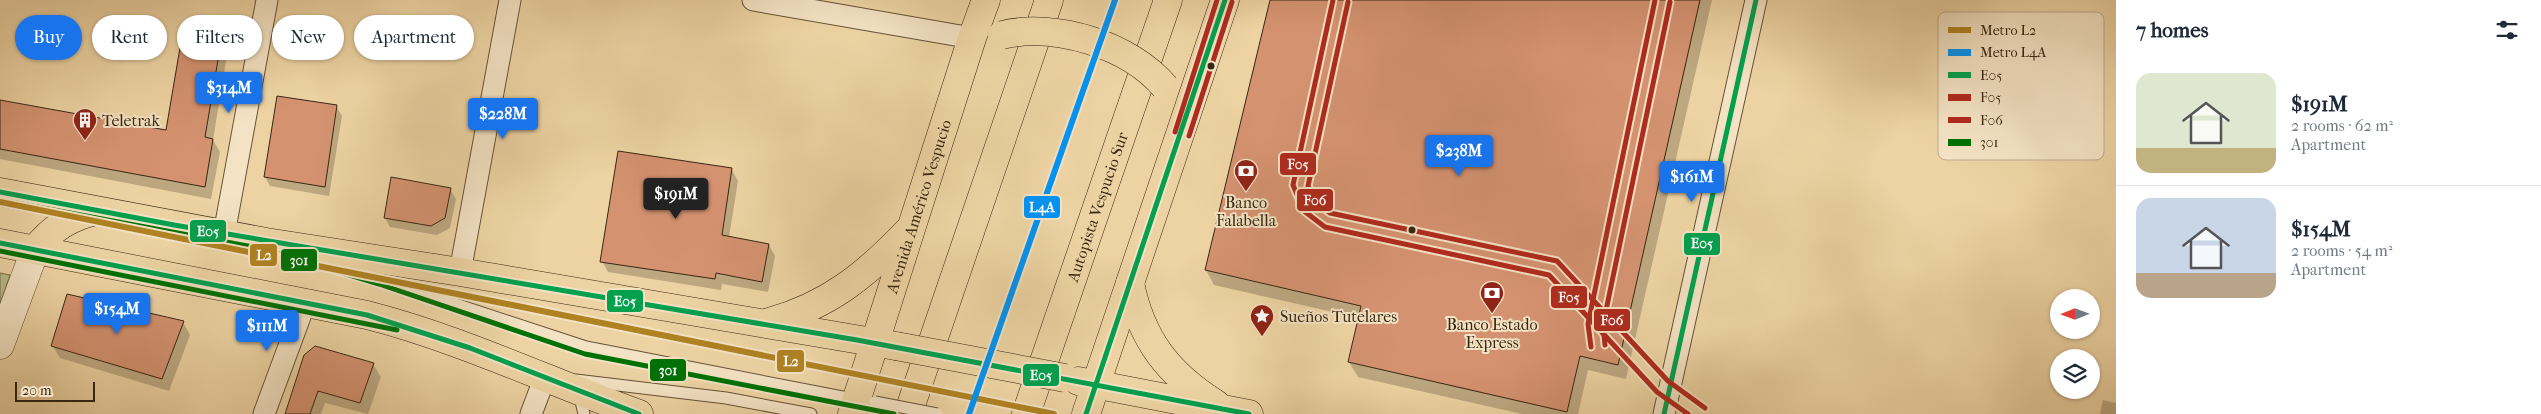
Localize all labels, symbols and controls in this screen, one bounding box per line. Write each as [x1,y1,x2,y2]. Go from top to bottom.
legend [1938,12,2104,160]
chip: Buy [15,15,82,60]
chip: Rent [92,15,167,60]
chip: Filters [177,15,262,60]
chip: New [272,15,344,60]
chip: Apartment [354,15,474,60]
icon: filters [2493,16,2521,44]
text: 7 homes [2136,18,2208,42]
text: Metro L2 [1980,22,2036,39]
text: Metro L4A [1980,44,2047,61]
unlabelled marker [1206,61,1216,71]
text: E05 [1980,67,2002,84]
pin: $314M [194,72,264,114]
text: $314M [206,78,252,97]
text: F05 [1980,89,2001,106]
text: $191M [2291,92,2348,116]
icon: home [2176,93,2236,153]
pin: $228M [468,98,538,140]
text: $228M [479,104,527,123]
building icon: Teletrak [72,107,98,141]
place label: Teletrak [102,111,160,130]
text: F06 [1980,112,2003,129]
text: 2 rooms · 62 m² [2291,116,2393,135]
street label: Avenida Américo Vespucio [881,117,955,297]
street label: Autopista Vespucio Sur [1062,129,1132,285]
pin: $238M [1424,134,1494,177]
text: 301 [1980,134,1998,151]
text: Apartment [2291,135,2366,154]
text: $238M [1436,141,1482,160]
line badge: F05 [1279,152,1317,176]
text: F05 [1286,156,1309,173]
bank icon: Banco Falabella [1233,158,1259,192]
pin: $161M [1657,160,1727,203]
text: $161M [1670,167,1714,186]
pin: $191M [641,178,711,220]
text: $191M [654,184,698,203]
line badge: F06 [1296,188,1334,212]
text: F06 [1303,192,1327,209]
place label: Banco Falabella [1216,193,1277,230]
line badge: L4A [1023,195,1061,219]
text: L4A [1029,199,1056,216]
text: $154M [2291,217,2351,241]
icon: home [2176,218,2236,278]
line badge: E05 [189,219,227,243]
text: E05 [197,223,219,240]
unlabelled marker [1407,225,1417,235]
line badge: E05 [1683,232,1721,256]
text: E05 [1691,235,1713,252]
text: 2 rooms · 54 m² [2291,241,2392,260]
line badge: L2 [249,243,278,267]
text: L2 [256,247,272,264]
line badge: 301 [280,248,318,272]
text: 301 [290,252,308,269]
text: Apartment [2291,260,2366,279]
bank icon: Banco Estado Express [1479,280,1505,314]
line badge: F05 [1550,285,1588,309]
line badge: E05 [606,289,644,313]
text: F05 [1557,289,1580,306]
north arrow [2050,289,2100,339]
map controls [2050,289,2100,399]
pin: $154M [82,292,152,335]
text: E05 [614,293,636,310]
text: $154M [94,299,140,318]
place icon: Sueños Tutelares [1249,303,1275,337]
place label: Sueños Tutelares [1280,307,1397,326]
line badge: F06 [1593,308,1631,332]
pin: $111M [232,310,302,352]
text: F06 [1600,312,1624,329]
place label: Banco Estado Express [1446,315,1538,352]
text: $111M [247,316,287,335]
line badge: L2 [776,349,805,373]
button: layers [2050,349,2100,399]
text: L2 [783,353,799,370]
line badge: 301 [649,358,687,382]
text: 301 [659,362,677,379]
line badge: E05 [1022,363,1060,387]
text: E05 [1030,367,1052,384]
scale bar [15,379,95,402]
text: 20 m [22,382,52,399]

